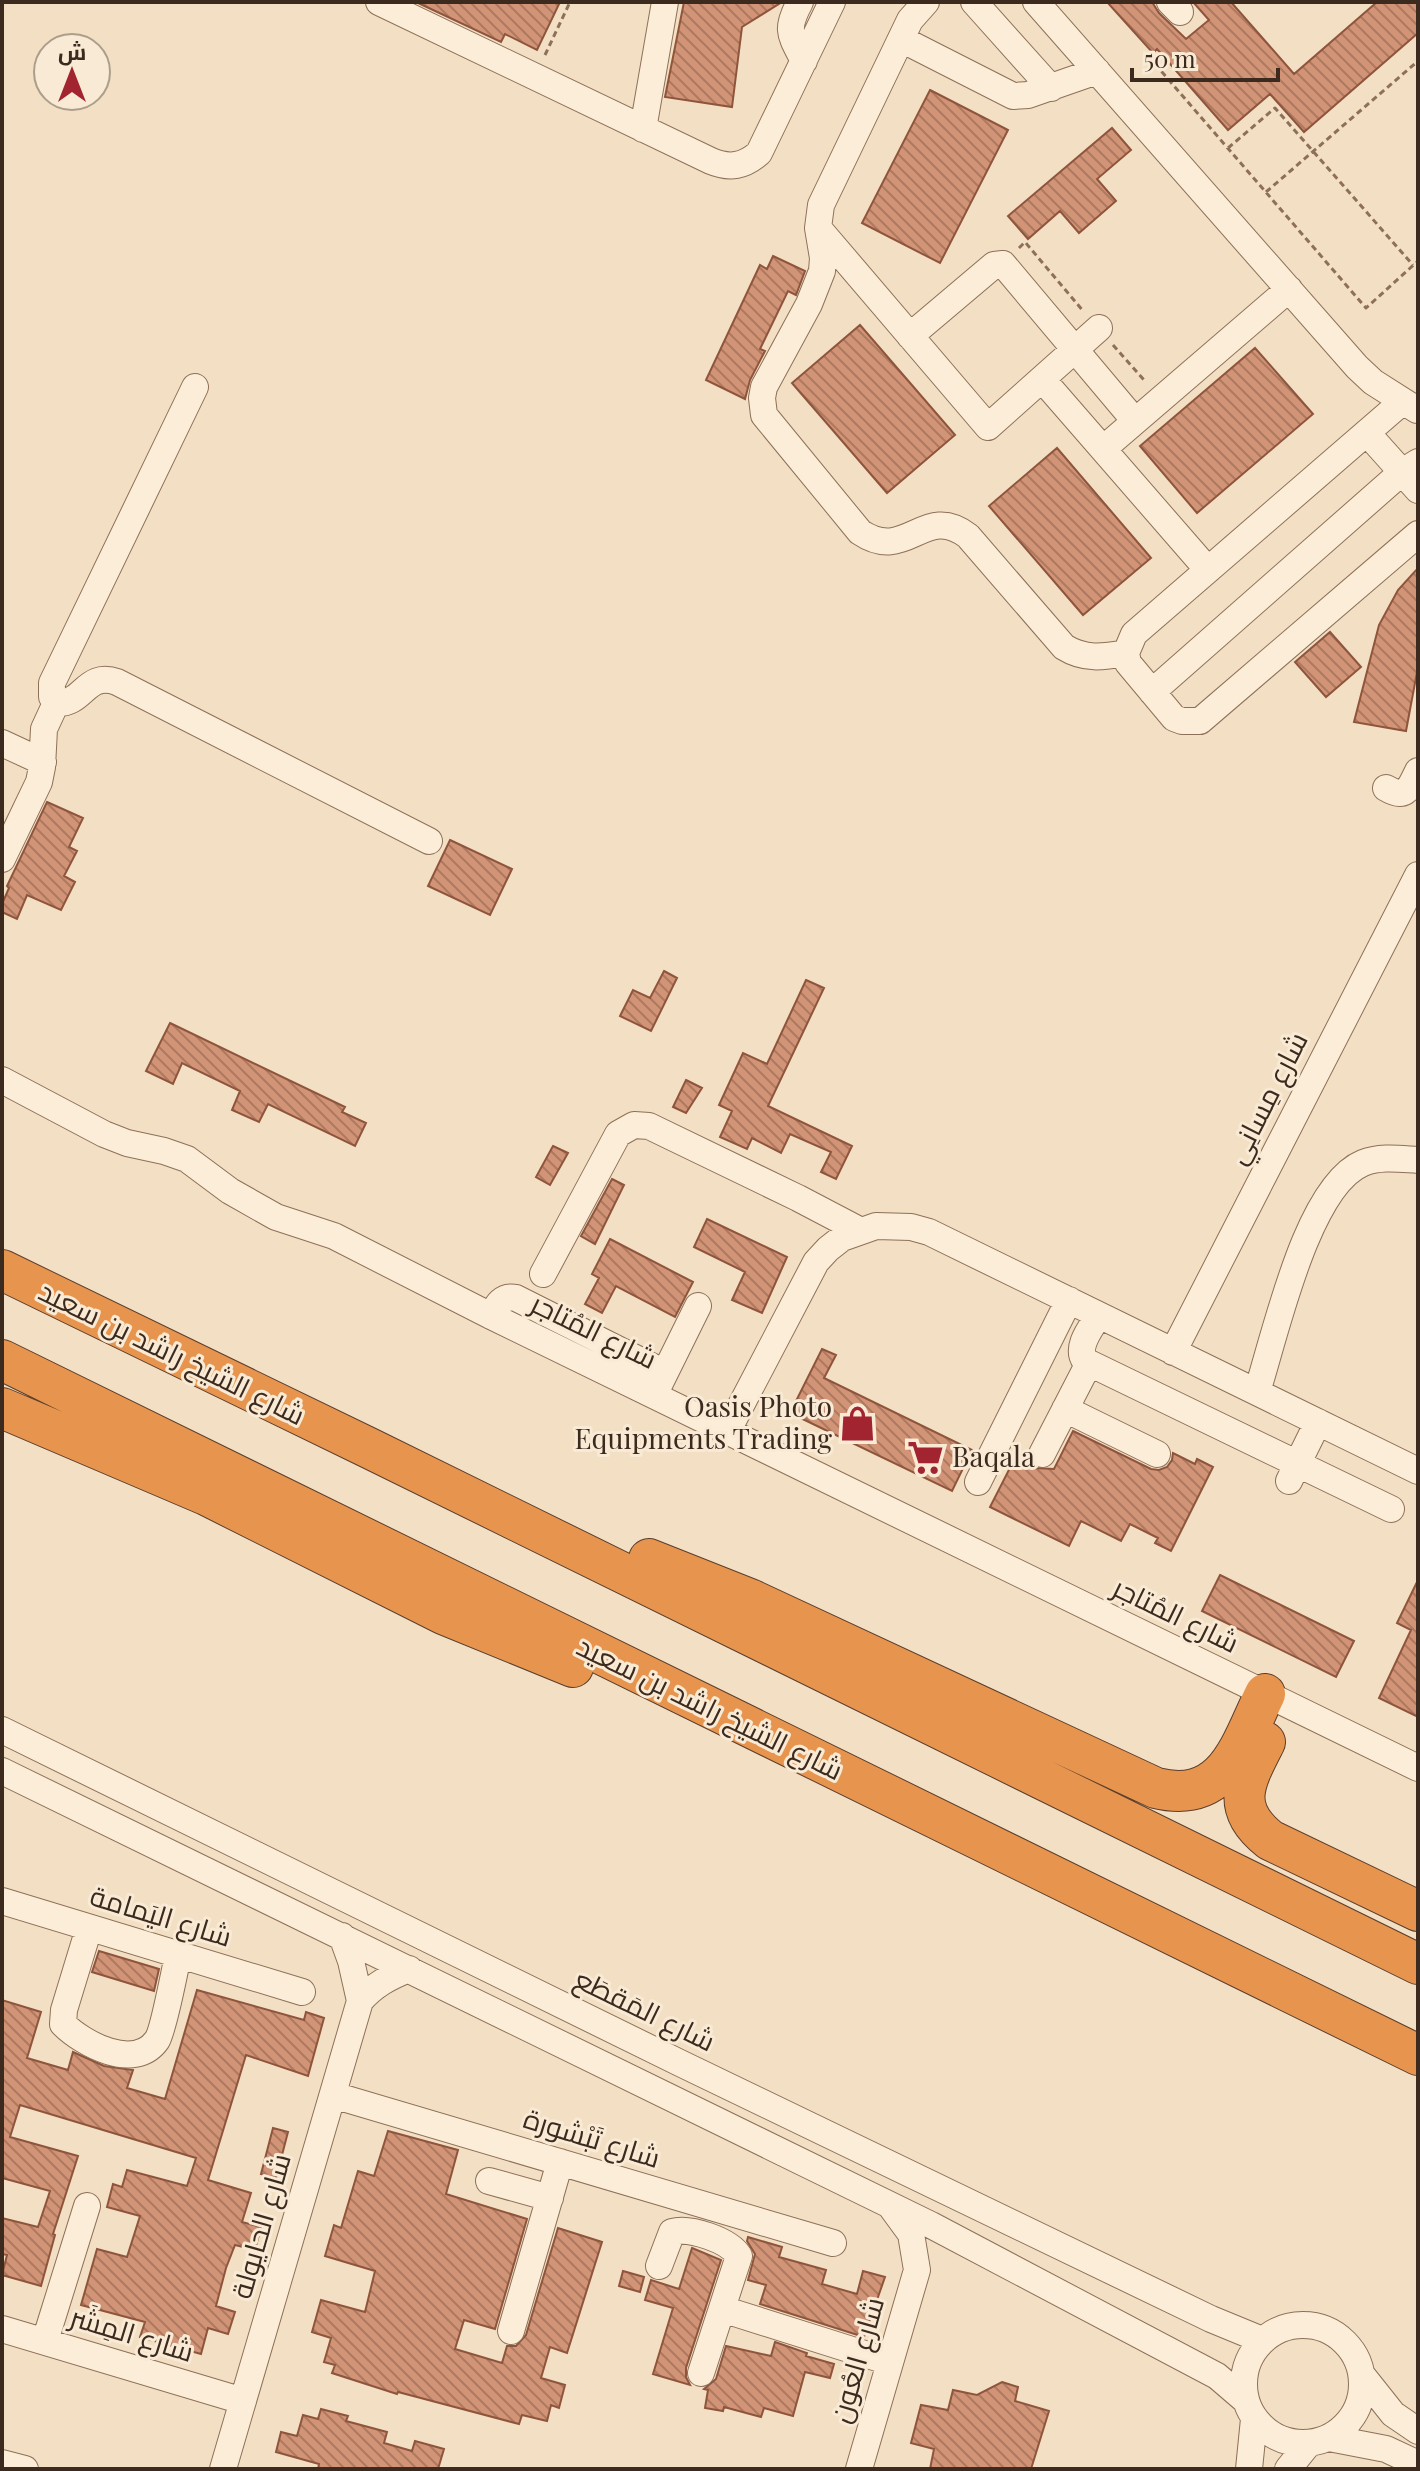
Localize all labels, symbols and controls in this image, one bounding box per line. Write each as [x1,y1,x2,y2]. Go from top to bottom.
north arrow [32,32,112,112]
scale bar [1132,32,1278,82]
text: ش [58,36,86,66]
text: 50 m [1144,42,1196,74]
street label: شارع مِسانِي [1217,1025,1319,1172]
street label: شارع الشيخ راشد بن سعيد [33,1271,312,1434]
street label: شارع المُتاجر [523,1282,664,1378]
place label: Oasis Photo Equipments Trading [574,1387,832,1456]
shop icon: Oasis Photo Equipments Trading [839,1404,877,1442]
place label: Baqala [952,1437,1035,1474]
supermarket icon: Baqala [907,1438,945,1476]
street label: شارع المُتاجر [1105,1566,1246,1662]
street label: شارع الشيخ راشد بن سعيد [571,1626,850,1789]
street label: شارع اليَمامة [86,1876,237,1956]
street label: شارع المَقطَع [568,1959,722,2060]
street label: شارع تَبْشورة [519,2098,665,2177]
street label: شارع الحايولة [221,2149,300,2303]
street label: شارع العُون [820,2292,893,2427]
street label: شارع المِشَر [64,2296,199,2371]

